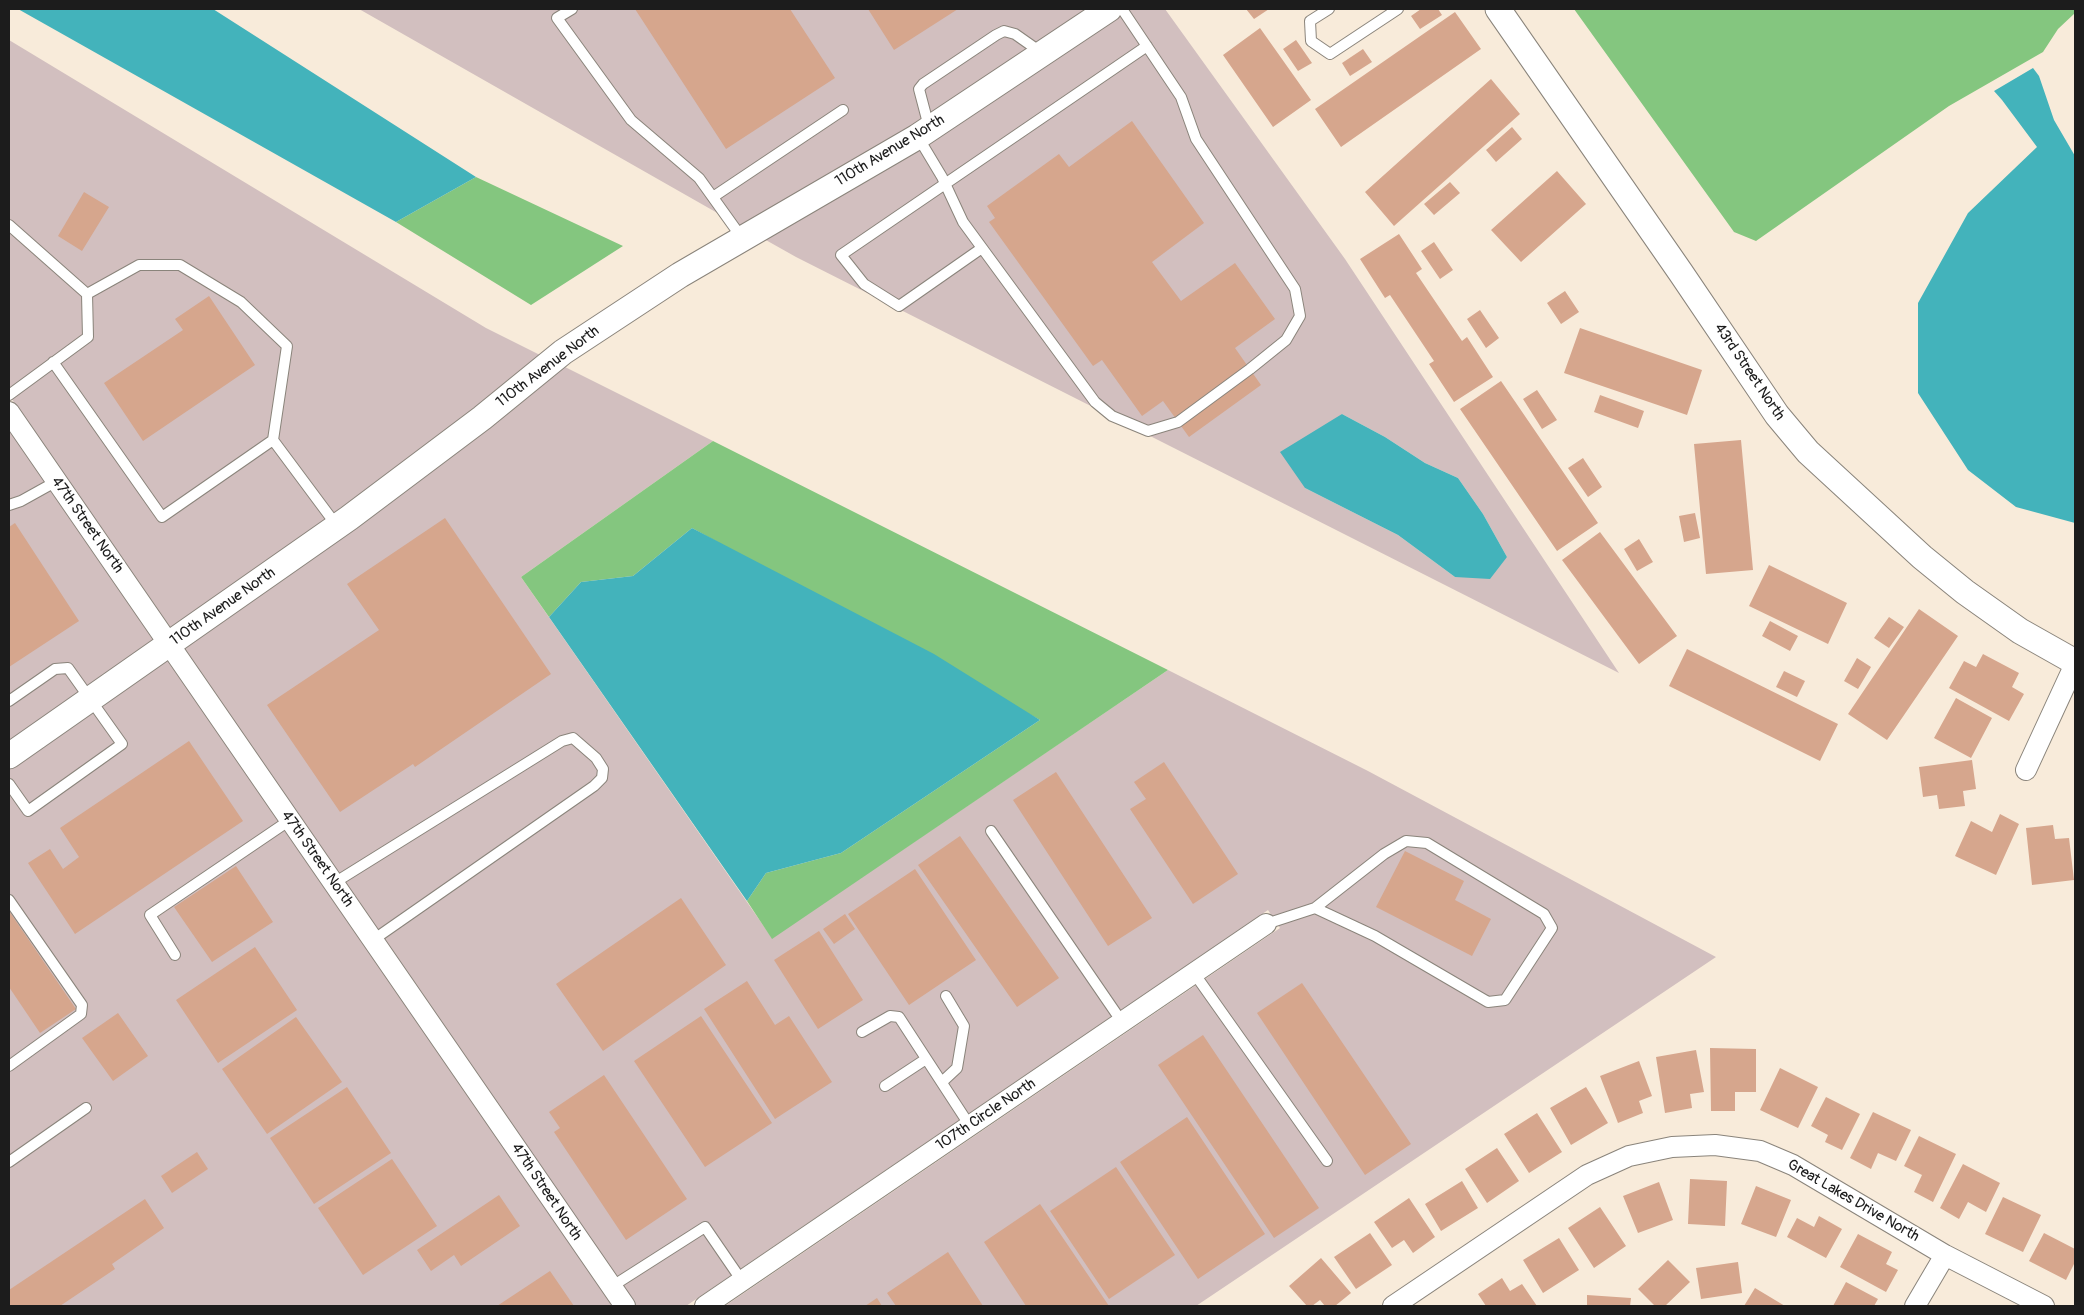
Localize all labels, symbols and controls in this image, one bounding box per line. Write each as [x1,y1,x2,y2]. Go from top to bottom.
street label: 110th Avenue North [832,111,948,191]
street label: 43rd Street North [1710,320,1788,424]
street label: 110th Avenue North [493,322,603,412]
street label: 47th Street North [47,473,127,577]
street label: 110th Avenue North [167,564,279,650]
street label: 47th Street North [277,807,357,911]
street label: 107th Circle North [933,1075,1039,1155]
street label: 47th Street North [507,1140,585,1244]
street label: Great Lakes Drive North [1784,1156,1922,1246]

